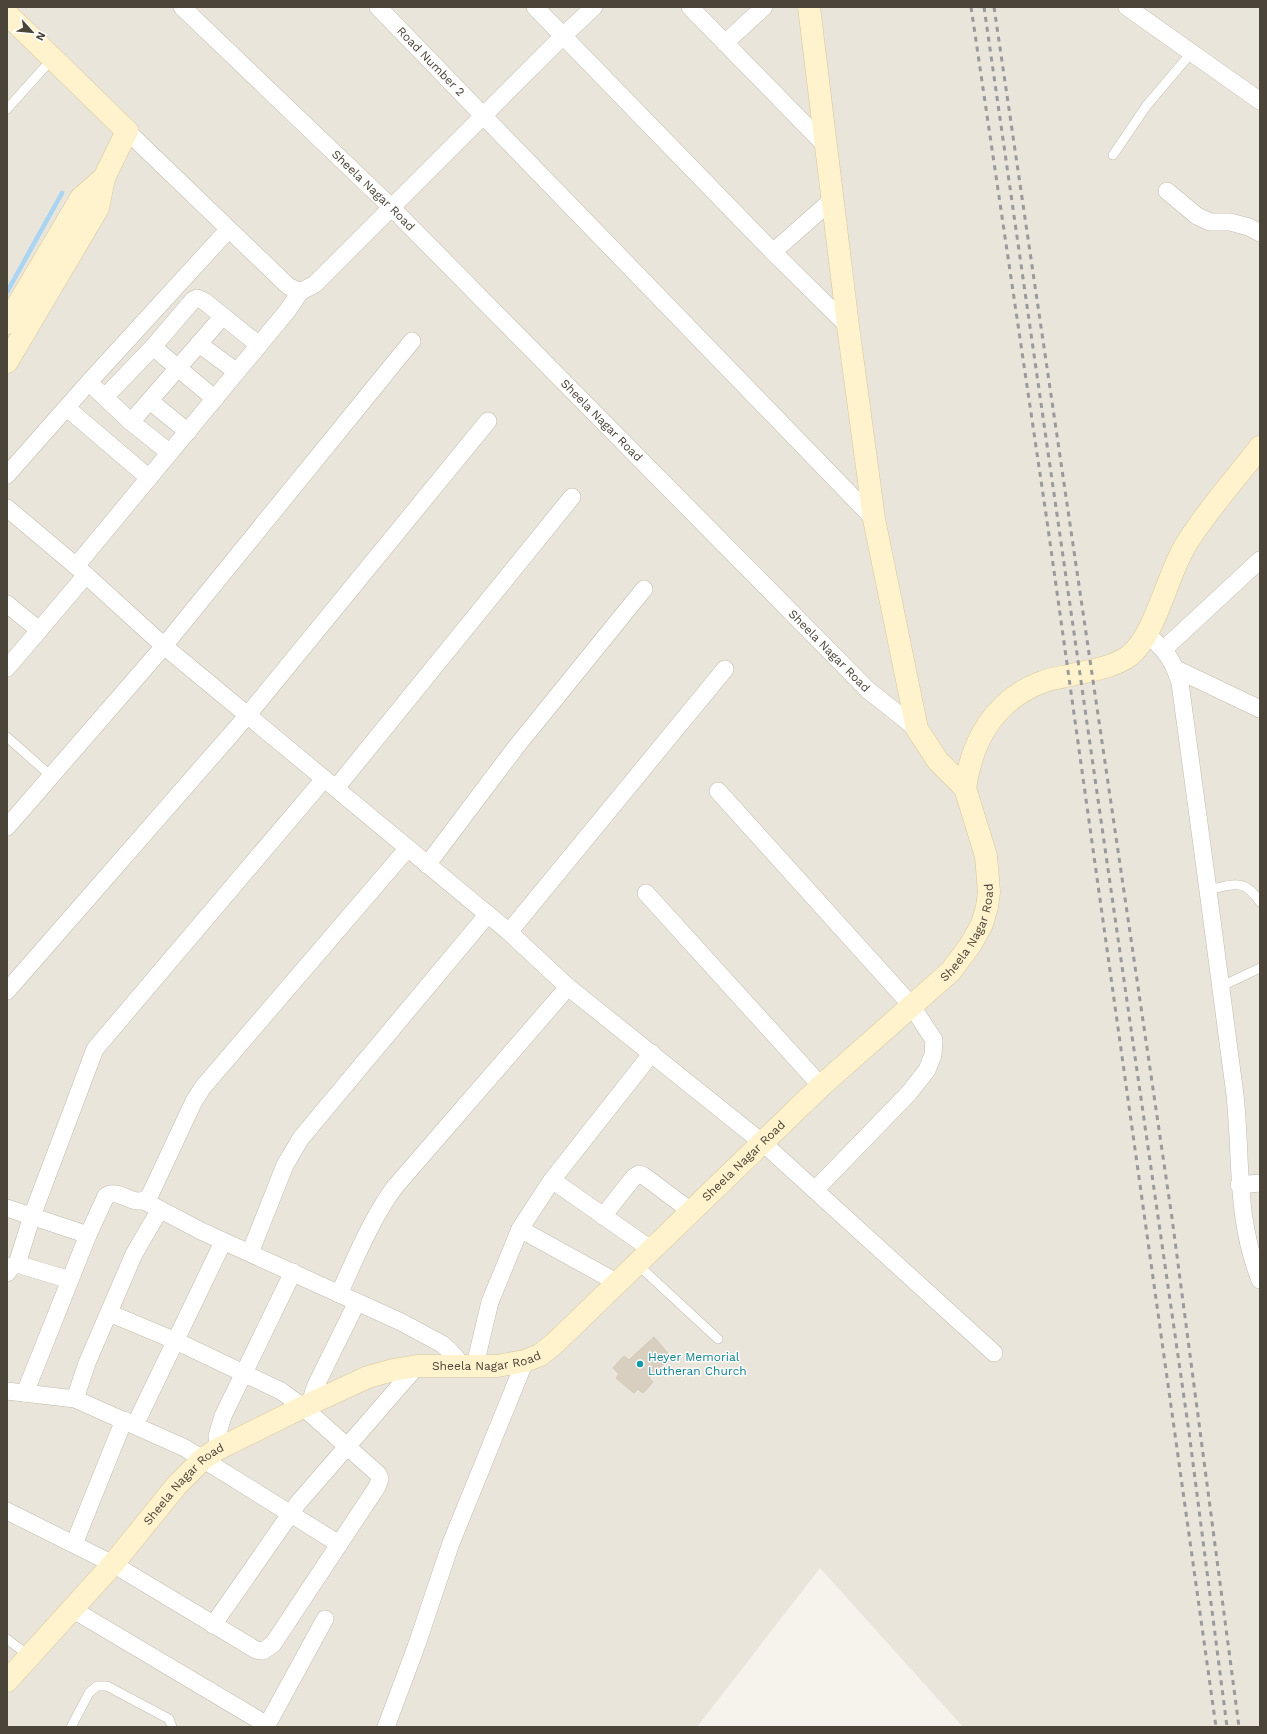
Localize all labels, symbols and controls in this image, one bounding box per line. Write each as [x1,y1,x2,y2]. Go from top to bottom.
north arrow [12,12,52,52]
street label: Road Number 2 [394,24,468,99]
text: N [33,30,48,43]
street label: Sheela Nagar Road [329,147,418,234]
street label: Sheela Nagar Road [558,376,645,464]
street label: Sheela Nagar Road [786,607,873,695]
street label: Sheela Nagar Road [937,883,996,984]
street label: Sheela Nagar Road [699,1118,788,1204]
street label: Sheela Nagar Road [432,1348,543,1373]
place label: Heyer Memorial Lutheran Church [648,1350,747,1378]
marker: Heyer Memorial Lutheran Church [635,1359,645,1369]
street label: Sheela Nagar Road [140,1440,226,1528]

